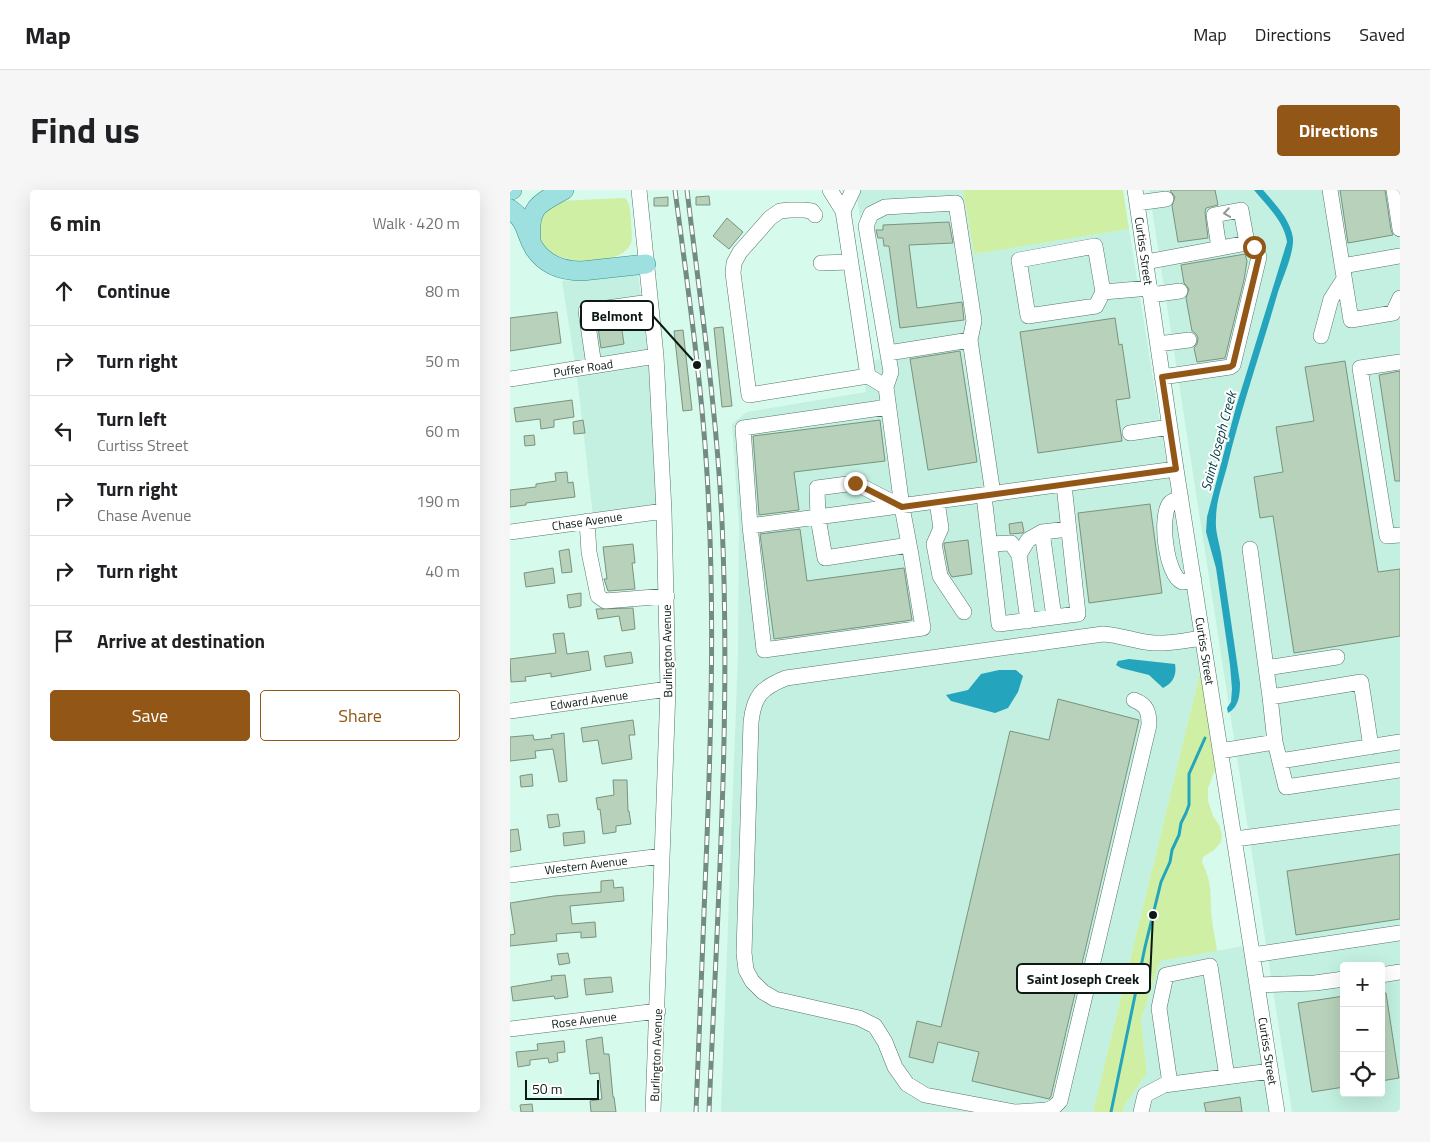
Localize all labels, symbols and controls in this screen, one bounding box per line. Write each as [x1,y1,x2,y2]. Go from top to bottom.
text: Map [25,17,71,53]
text: Map [1193,21,1227,48]
text: Directions [1255,21,1331,48]
text: Saved [1359,21,1405,48]
text: Find us [30,103,140,157]
button: Directions [1277,105,1400,156]
text: 6 min [50,207,101,239]
one-way arrow [1223,207,1231,217]
text: Walk · 420 m [372,211,460,235]
street label: Curtiss Street [1130,216,1158,287]
route start [1243,236,1266,259]
text: Continue [97,276,170,305]
icon: ahead [50,277,78,305]
text: 80 m [425,279,460,303]
callout: Belmont [581,301,653,330]
text: Belmont [591,305,643,326]
text: Turn right [97,346,178,375]
icon: right [50,347,78,375]
text: 50 m [425,349,460,373]
street label: Puffer Road [552,354,614,382]
water label: Saint Joseph Creek [1195,387,1242,493]
text: Turn left [97,404,167,433]
icon: left [50,417,78,445]
text: 60 m [425,419,460,443]
text: Curtiss Street [97,433,188,457]
route end [844,472,867,495]
text: Turn right [97,474,178,503]
icon: right [50,487,78,515]
text: 190 m [416,489,460,513]
text: Chase Avenue [97,503,191,527]
street label: Chase Avenue [551,507,623,535]
text: Turn right [97,556,178,585]
icon: right [50,557,78,585]
text: 40 m [425,559,460,583]
street label: Burlington Avenue [657,604,677,698]
street label: Curtiss Street [1190,616,1220,687]
text: Arrive at destination [97,626,265,655]
icon: arrive [50,627,78,655]
street label: Edward Avenue [549,685,629,715]
button: Save [50,690,250,741]
button: Share [260,690,460,741]
street label: Western Avenue [544,851,628,879]
map controls [1340,962,1385,1097]
button: + [1340,962,1385,1007]
callout: Saint Joseph Creek [1017,964,1150,993]
text: Saint Joseph Creek [1027,968,1140,989]
street label: Rose Avenue [550,1007,618,1033]
button: − [1340,1007,1385,1052]
street label: Burlington Avenue [645,1008,667,1102]
street label: Curtiss Street [1253,1016,1283,1087]
button: locate [1340,1052,1385,1097]
scale bar [525,1077,599,1100]
text: 50 m [532,1078,562,1099]

